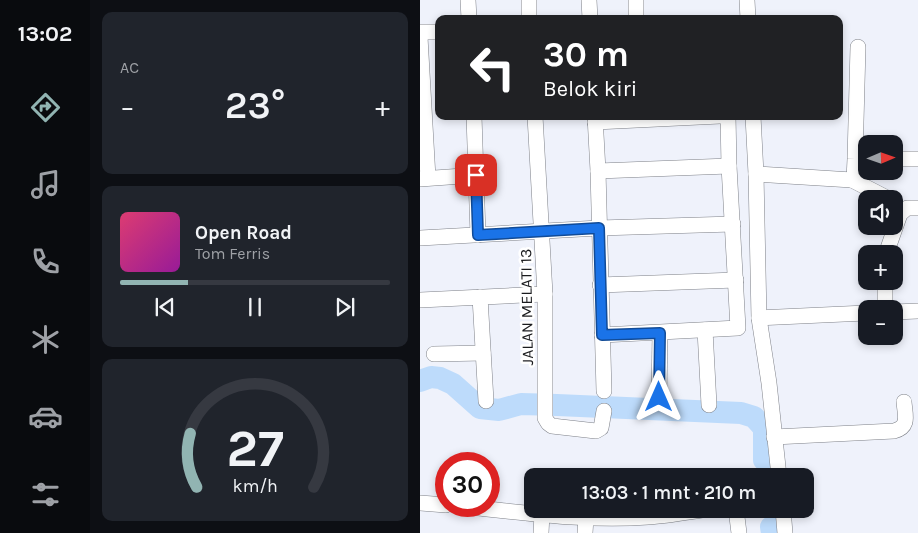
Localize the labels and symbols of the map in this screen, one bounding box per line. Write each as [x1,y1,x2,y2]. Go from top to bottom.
north arrow [858,135,902,180]
pin [455,154,497,196]
street label: JALAN MELATI 13 [516,249,537,365]
position arrow [632,370,684,422]
speed limit sign: 30 [435,452,500,517]

